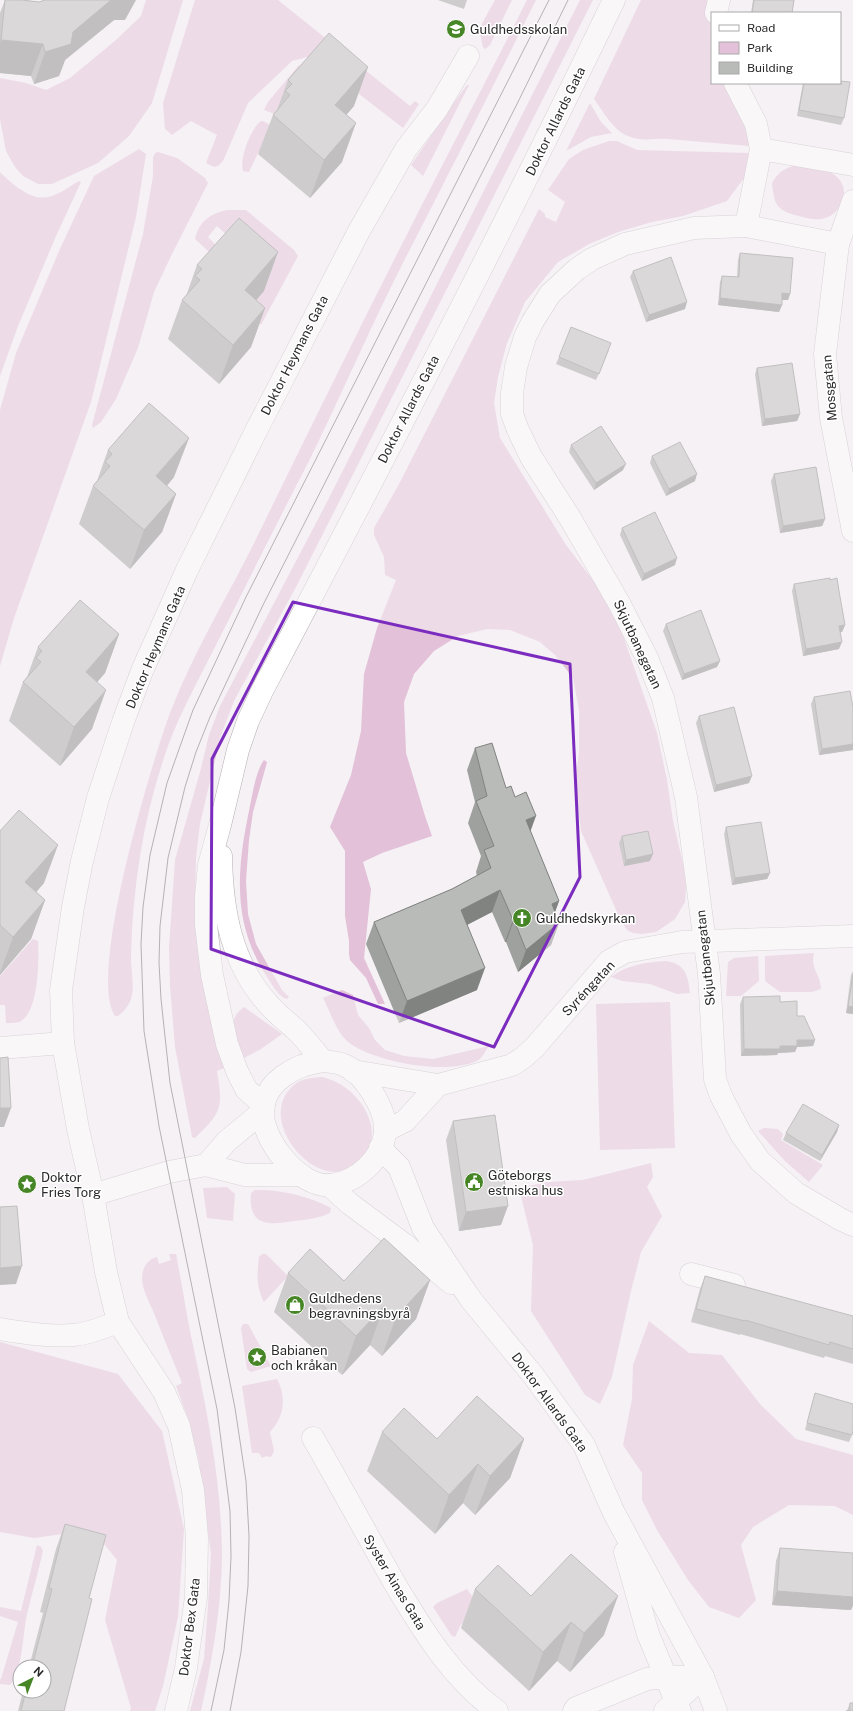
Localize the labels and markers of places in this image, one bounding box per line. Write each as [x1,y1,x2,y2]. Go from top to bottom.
school or university icon: Guldhedsskolan [445,18,467,40]
place label: Guldhedsskolan [470,22,567,37]
church icon: Guldhedskyrkan [511,907,533,929]
place label: Guldhedskyrkan [536,911,635,926]
place label: Göteborgs estniska hus [488,1168,563,1198]
place label: Doktor Fries Torg [41,1170,101,1200]
public building icon: Göteborgs estniska hus [463,1171,485,1193]
place icon: Doktor Fries Torg [16,1173,38,1195]
place label: Guldhedens begravningsbyrå [309,1291,410,1321]
shop icon: Guldhedens begravningsbyrå [284,1294,306,1316]
place label: Babianen och kråkan [271,1343,337,1373]
place icon: Babianen och kråkan [246,1346,268,1368]

